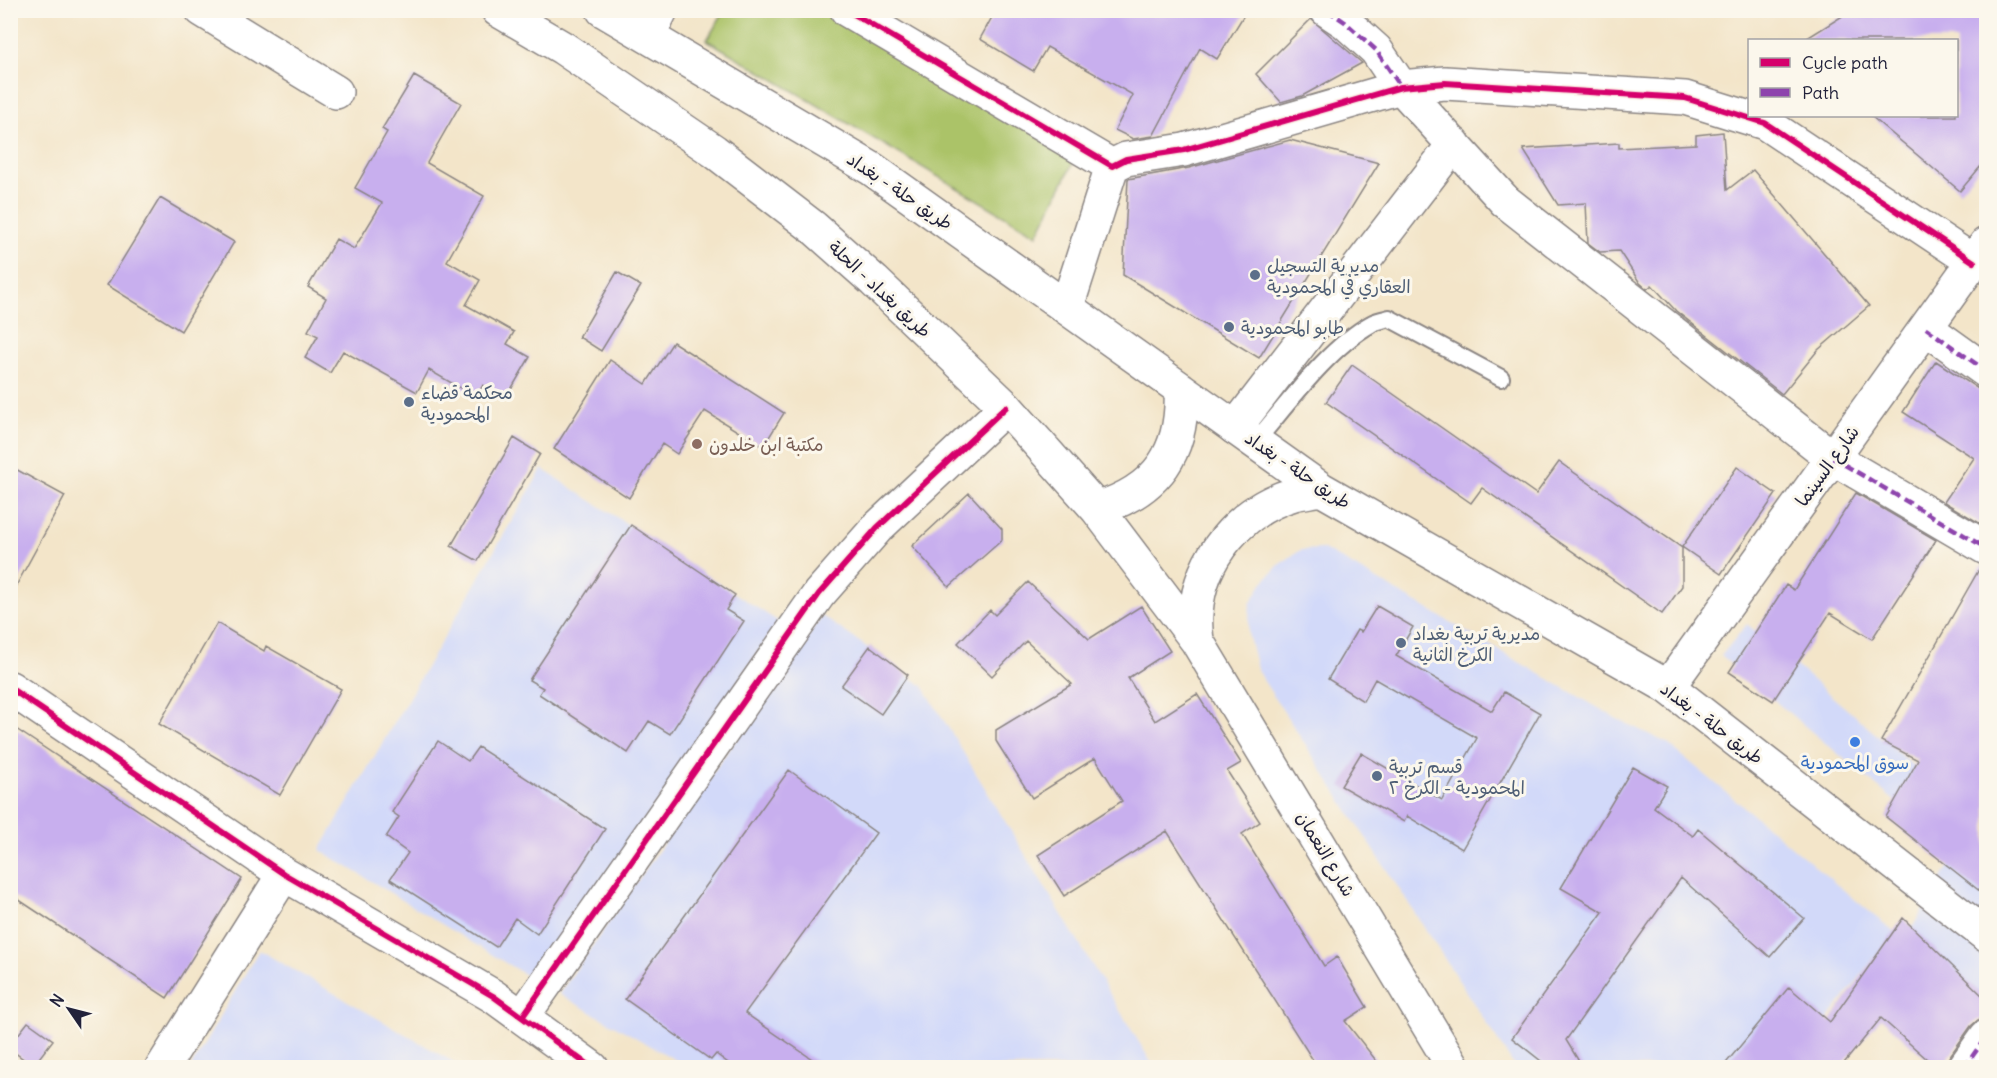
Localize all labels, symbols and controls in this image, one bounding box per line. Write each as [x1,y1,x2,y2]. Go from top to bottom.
legend [1748,39,1958,117]
text: Cycle path [1802,51,1888,74]
text: Path [1802,81,1839,104]
street label: طريق حلة - بغداد [843,147,957,235]
street label: طريق بغداد - الحلة [824,236,936,342]
place label: مديرية التسجيل العقاري في المحمودية [1267,254,1411,300]
marker: مديرية التسجيل العقاري في المحمودية [1248,268,1262,282]
place label: طابو المحمودية [1241,316,1344,339]
marker: طابو المحمودية [1222,320,1236,334]
place label: محكمة قضاء المحمودية [421,381,513,425]
marker: محكمة قضاء المحمودية [402,395,416,409]
street label: شارع السينما [1790,421,1865,512]
street label: طريق حلة - بغداد [1241,426,1355,514]
place label: مكتبة ابن خلدون [709,433,823,456]
marker: مكتبة ابن خلدون [690,437,704,451]
place label: مديرية تربية بغداد الكرخ الثانية [1413,622,1540,667]
marker: مديرية تربية بغداد الكرخ الثانية [1394,636,1408,650]
street label: طريق حلة - بغداد [1656,677,1768,769]
marker: سوق المحمودية [1848,735,1862,749]
place label: سوق المحمودية [1801,751,1909,774]
place label: قسم تربية المحمودية - الكرخ ٢ [1389,755,1525,800]
marker: قسم تربية المحمودية - الكرخ ٢ [1370,769,1384,783]
street label: شارع النعمان [1291,807,1360,901]
north arrow [39,979,99,1039]
text: N [45,990,68,1011]

